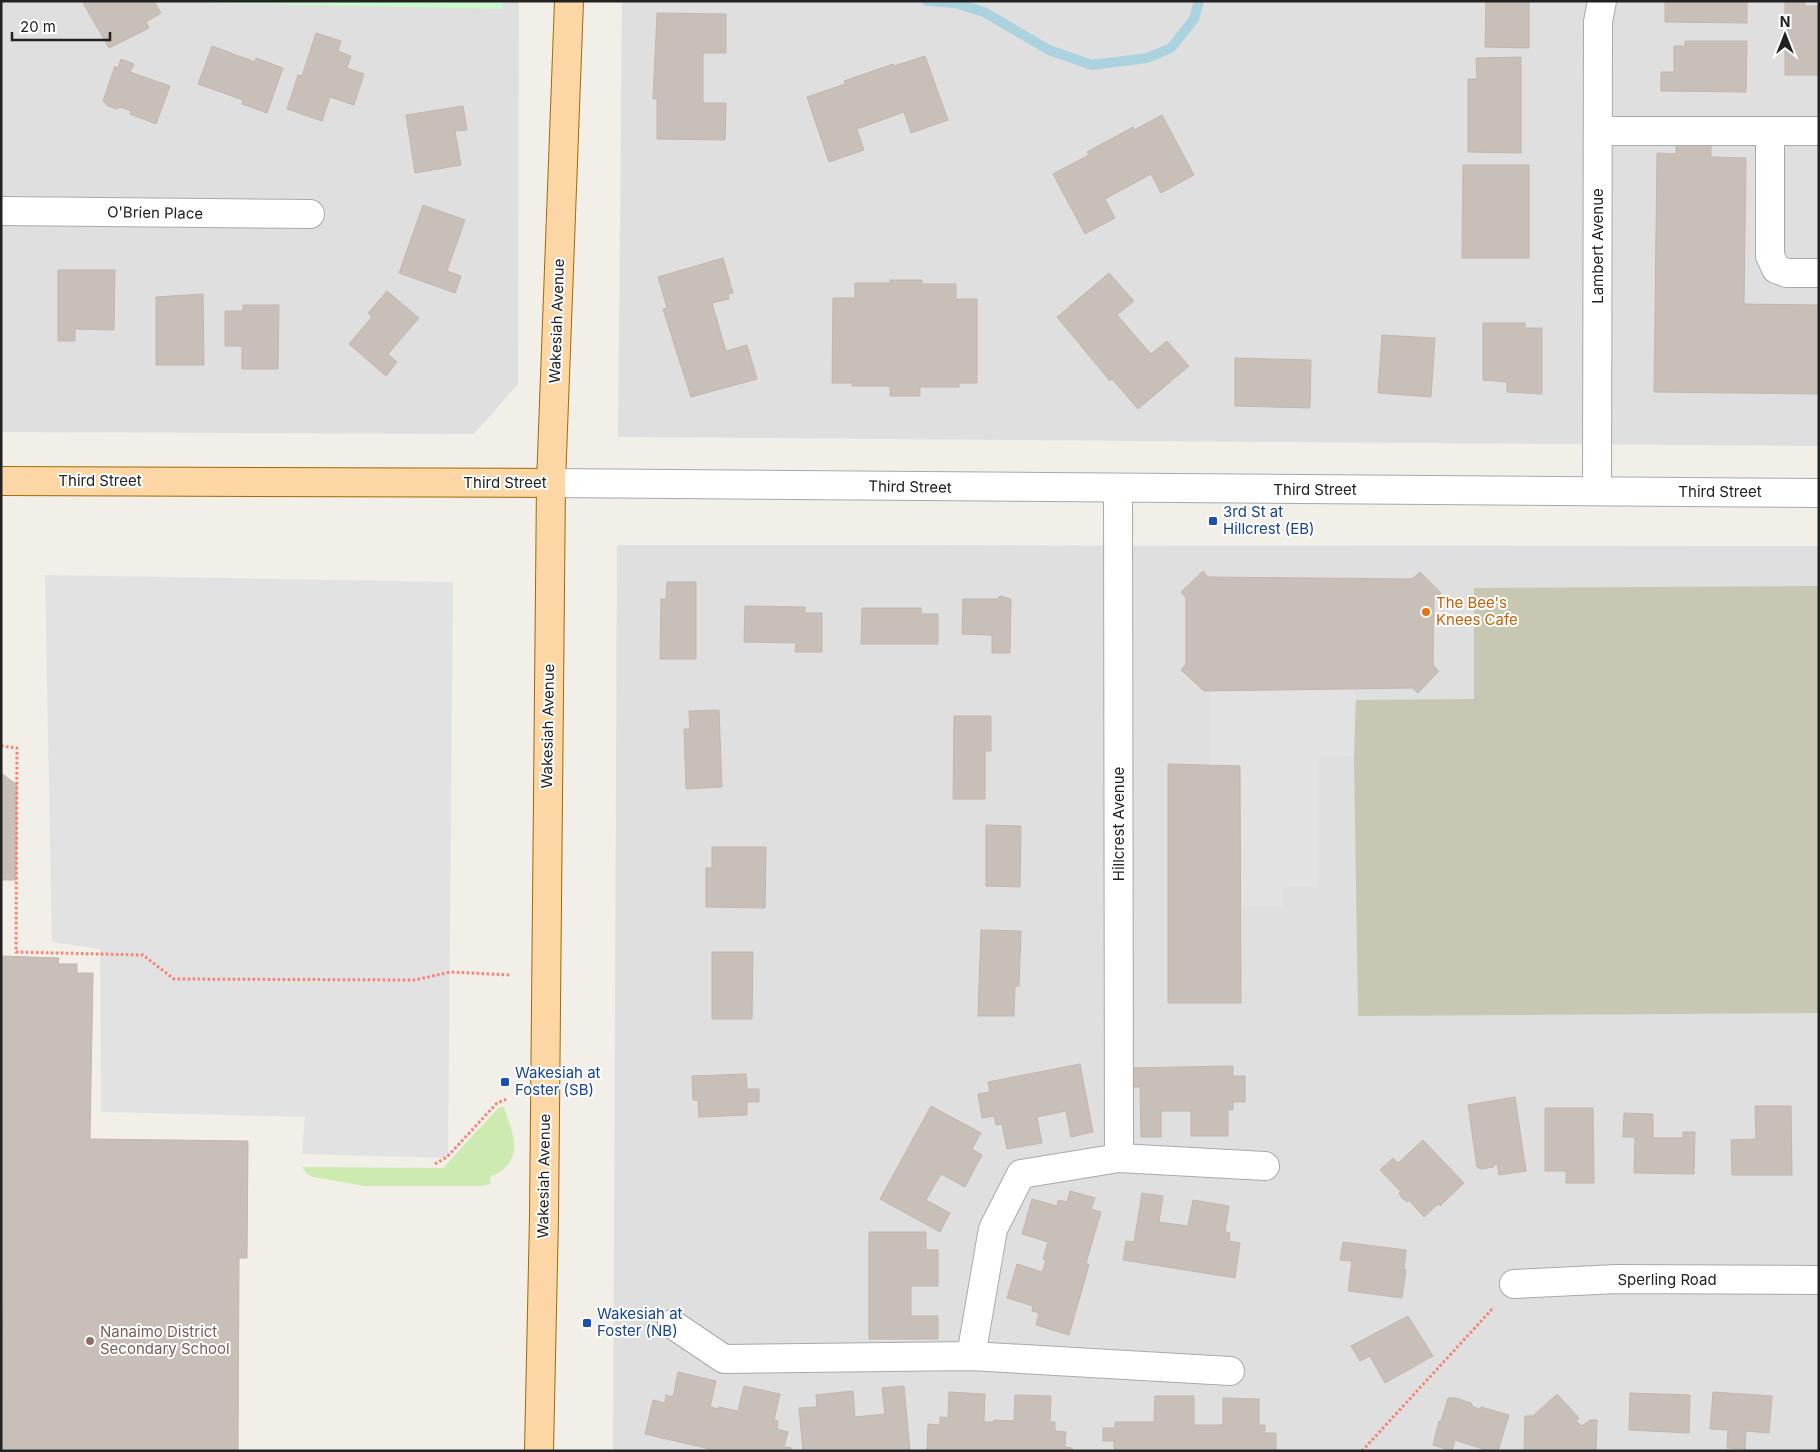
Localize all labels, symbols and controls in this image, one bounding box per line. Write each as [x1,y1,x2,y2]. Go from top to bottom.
scale bar [12,10,110,42]
north arrow [1760,10,1810,60]
text: N [1780,13,1790,30]
text: 20 m [20,17,56,36]
street label: Lambert Avenue [1588,188,1607,304]
street label: O'Brien Place [107,202,203,223]
street label: Wakesiah Avenue [545,258,568,384]
street label: Third Street [58,471,142,490]
street label: Third Street [463,473,547,492]
street label: Third Street [868,476,952,497]
street label: Third Street [1273,480,1357,499]
street label: Third Street [1678,482,1762,501]
place label: 3rd St at Hillcrest (EB) [1223,502,1315,538]
marker: 3rd St at Hillcrest (EB) [1207,515,1219,527]
place label: The Bee's Knees Cafe [1436,593,1518,629]
marker: The Bee's Knees Cafe [1420,606,1432,618]
street label: Wakesiah Avenue [537,663,558,789]
street label: Hillcrest Avenue [1109,767,1128,881]
place label: Wakesiah at Foster (SB) [515,1063,601,1099]
marker: Wakesiah at Foster (SB) [499,1076,511,1088]
street label: Wakesiah Avenue [533,1113,554,1239]
street label: Sperling Road [1617,1270,1717,1289]
place label: Wakesiah at Foster (NB) [597,1304,683,1340]
marker: Wakesiah at Foster (NB) [581,1317,593,1329]
place label: Nanaimo District Secondary School [100,1322,230,1358]
marker: Nanaimo District Secondary School [84,1335,96,1347]

